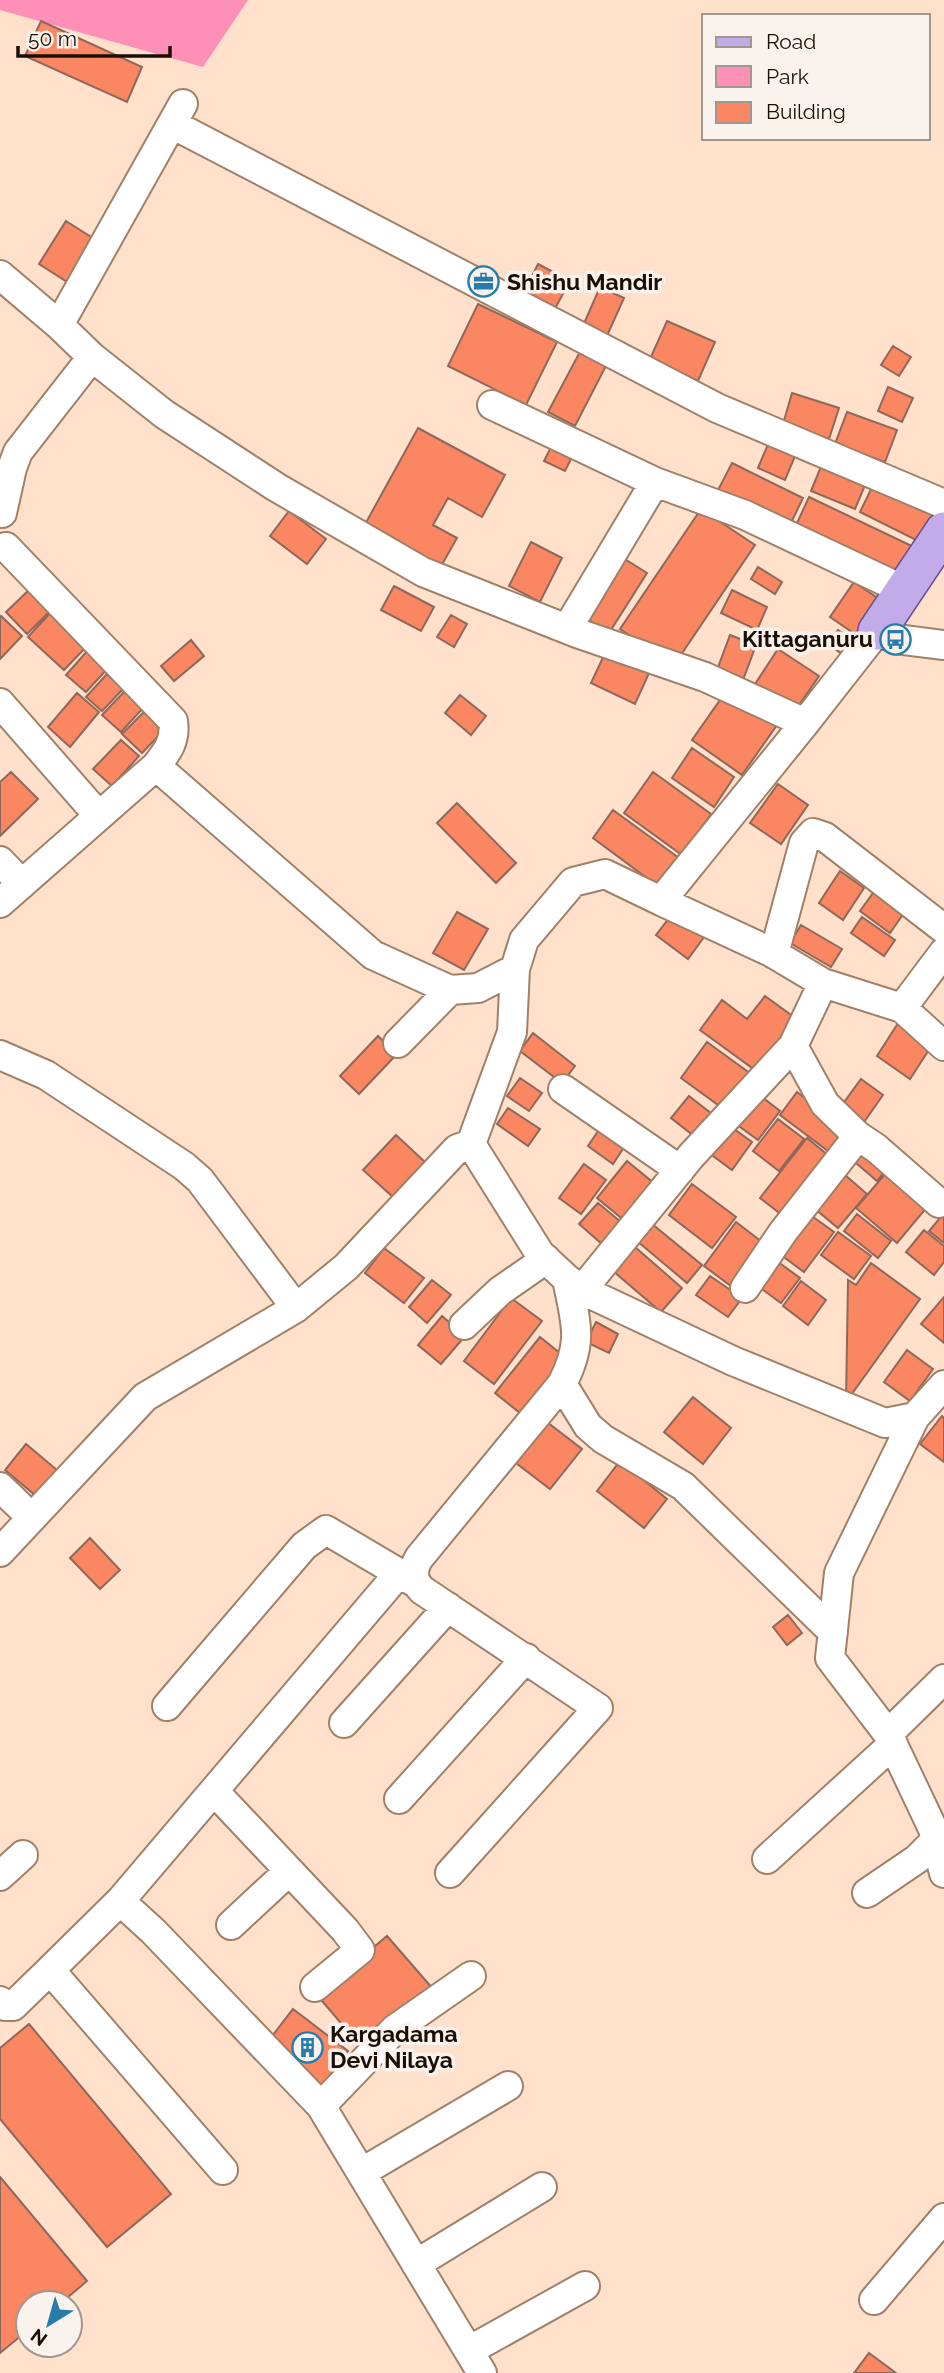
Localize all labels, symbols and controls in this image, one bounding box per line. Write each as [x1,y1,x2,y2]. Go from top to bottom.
scale bar [18,14,170,58]
legend [702,14,930,140]
text: 50 m [28,26,77,51]
text: Road [766,29,816,54]
text: Park [766,64,809,89]
text: Building [766,99,846,124]
office icon: Shishu Mandir [467,265,501,299]
place label: Shishu Mandir [507,268,662,295]
bus stop icon: Kittaganuru [879,622,913,656]
place label: Kittaganuru [742,625,873,652]
place label: Kargadama Devi Nilaya [330,2020,458,2073]
building icon: Kargadama Devi Nilaya [290,2030,324,2064]
north arrow [14,2289,84,2359]
text: N [26,2324,51,2351]

